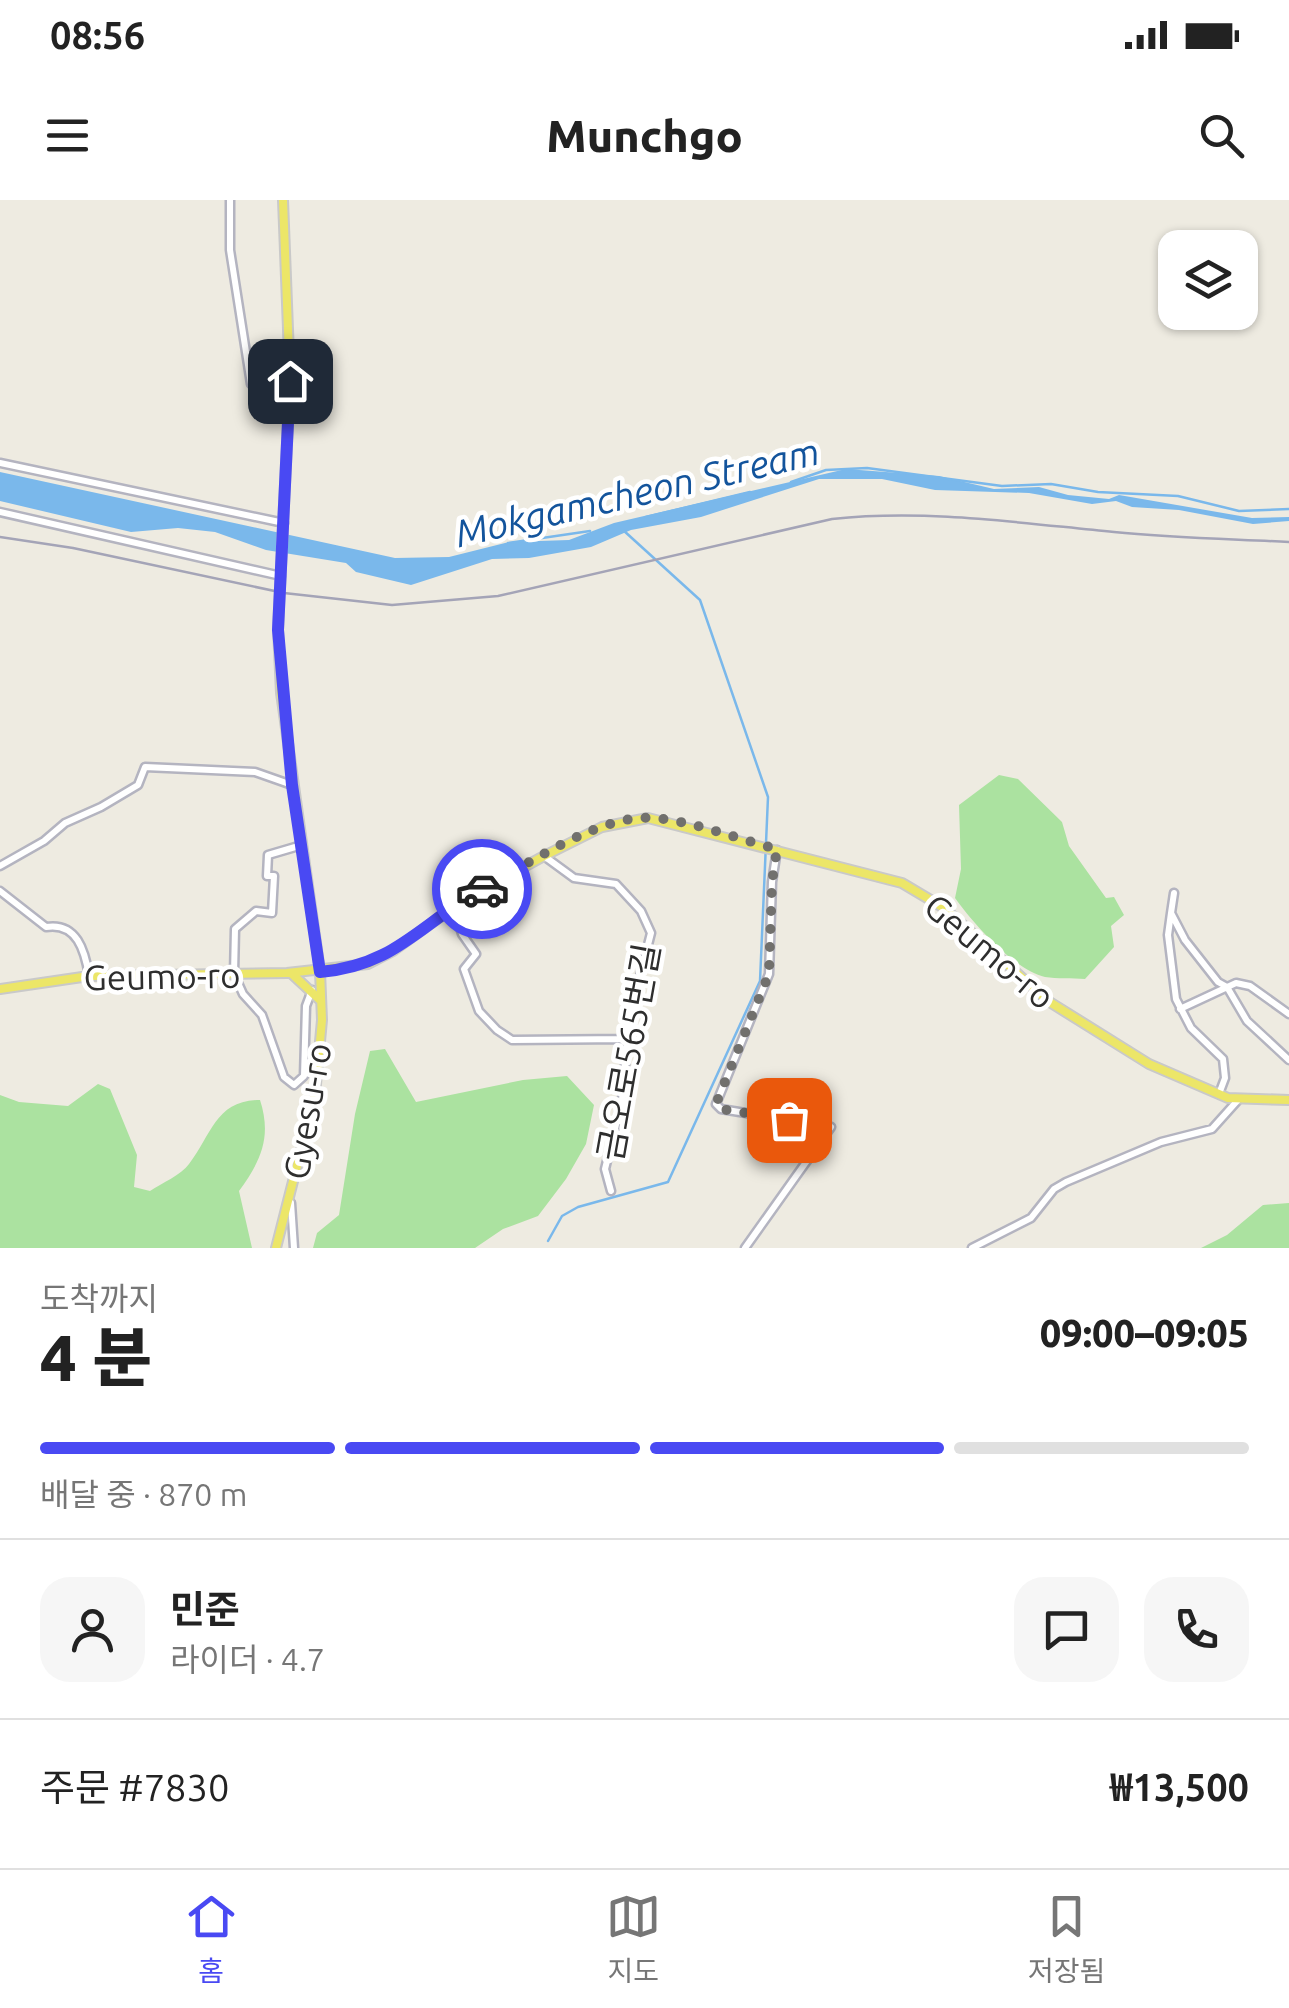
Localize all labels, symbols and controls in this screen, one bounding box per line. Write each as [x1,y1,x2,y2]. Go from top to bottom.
text: 08:56 [50,14,145,56]
icon: menu [40,108,95,163]
icon: search [1194,108,1249,163]
text: Munchgo [546,110,743,161]
map controls [1158,230,1258,330]
button: layers [1158,230,1258,330]
pin [248,339,333,424]
icon: home [263,354,318,409]
water label: Mokgamcheon Stream [451,430,823,554]
courier [432,839,532,939]
icon: car [455,862,510,917]
street label: Geumo-ro [917,885,1063,1017]
street label: 금오로565번길 [589,940,667,1164]
street label: Geumo-ro [83,955,241,997]
street label: Gyesu-ro [275,1040,339,1182]
pin [747,1078,832,1163]
icon: bag [762,1093,817,1148]
text: 도착까지 [40,1280,158,1316]
text: 09:00–09:05 [1040,1312,1249,1354]
text: 4 분 [40,1320,152,1393]
text: 배달 중 · 870 m [40,1476,247,1512]
button: person [40,1577,145,1682]
button: chat [1014,1577,1119,1682]
button: phone [1144,1577,1249,1682]
text: 민준 [170,1588,240,1630]
text: 라이더 · 4.7 [170,1641,325,1677]
text: 주문 #7830 [40,1766,229,1808]
text: ₩13,500 [1110,1766,1249,1808]
tab: 홈 [184,1889,239,1989]
tab: 지도 [606,1889,661,1989]
tab: 저장됨 [1028,1889,1105,1989]

